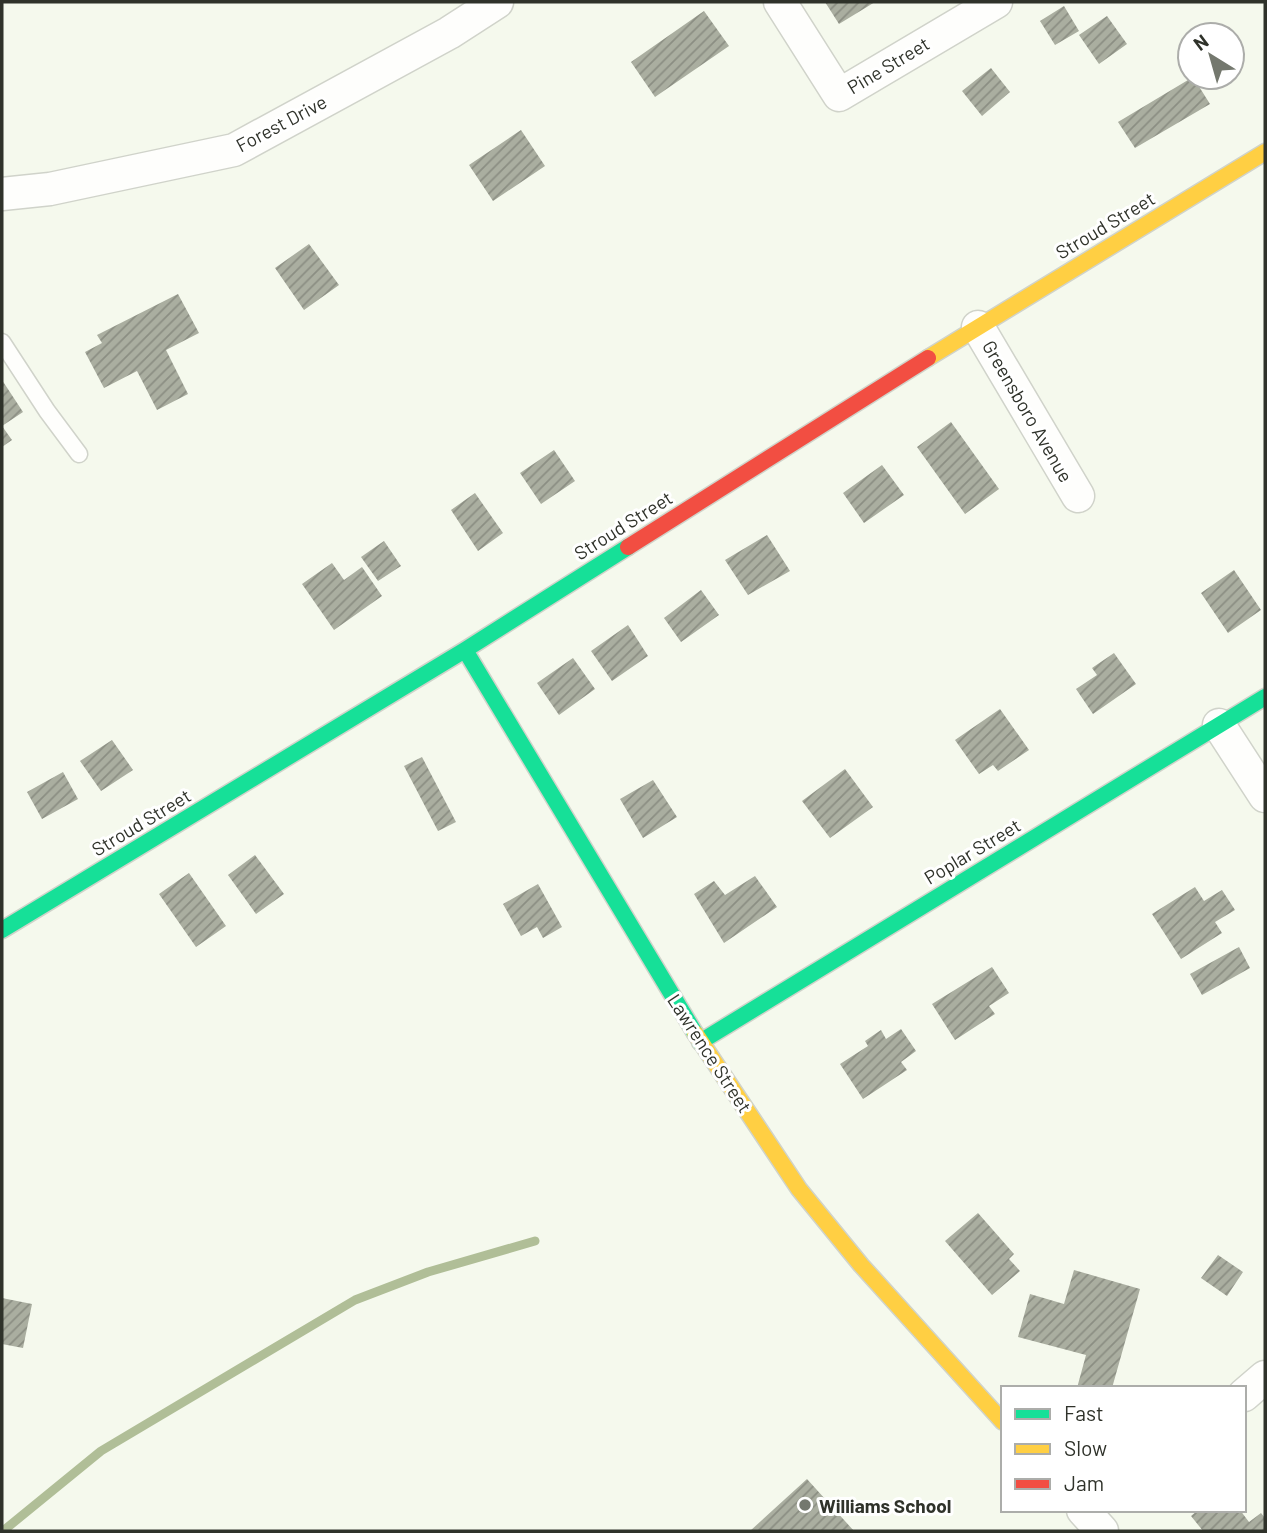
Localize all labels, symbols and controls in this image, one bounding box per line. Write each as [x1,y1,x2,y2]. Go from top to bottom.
north arrow [1176,21,1246,91]
text: N [1188,29,1212,55]
street label: Pine Street [843,31,933,99]
street label: Forest Drive [232,90,330,156]
street label: Stroud Street [1051,186,1159,264]
street label: Greensboro Avenue [978,336,1078,486]
street label: Stroud Street [570,486,676,564]
street label: Stroud Street [87,783,195,861]
street label: Poplar Street [920,813,1024,889]
street label: Lawrence Street [663,989,757,1117]
legend [1001,1386,1246,1512]
text: Fast [1064,1400,1104,1425]
text: Slow [1064,1435,1107,1460]
text: Jam [1064,1470,1104,1495]
place label: Williams School [819,1494,952,1517]
marker: Williams School [797,1497,813,1513]

